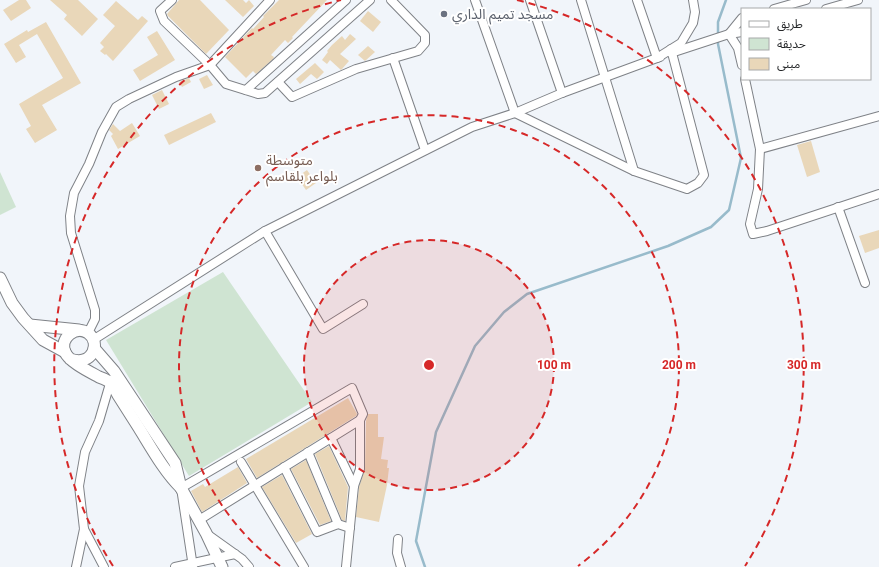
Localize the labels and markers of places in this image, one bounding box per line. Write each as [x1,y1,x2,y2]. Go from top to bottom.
place label: مسجد تميم الداري [452,6,553,25]
marker: مسجد تميم الداري [439,9,449,19]
place label: متوسطة بلواعر بلقاسم [266,152,338,187]
marker: متوسطة بلواعر بلقاسم [253,163,263,173]
centre of rings [422,358,436,372]

